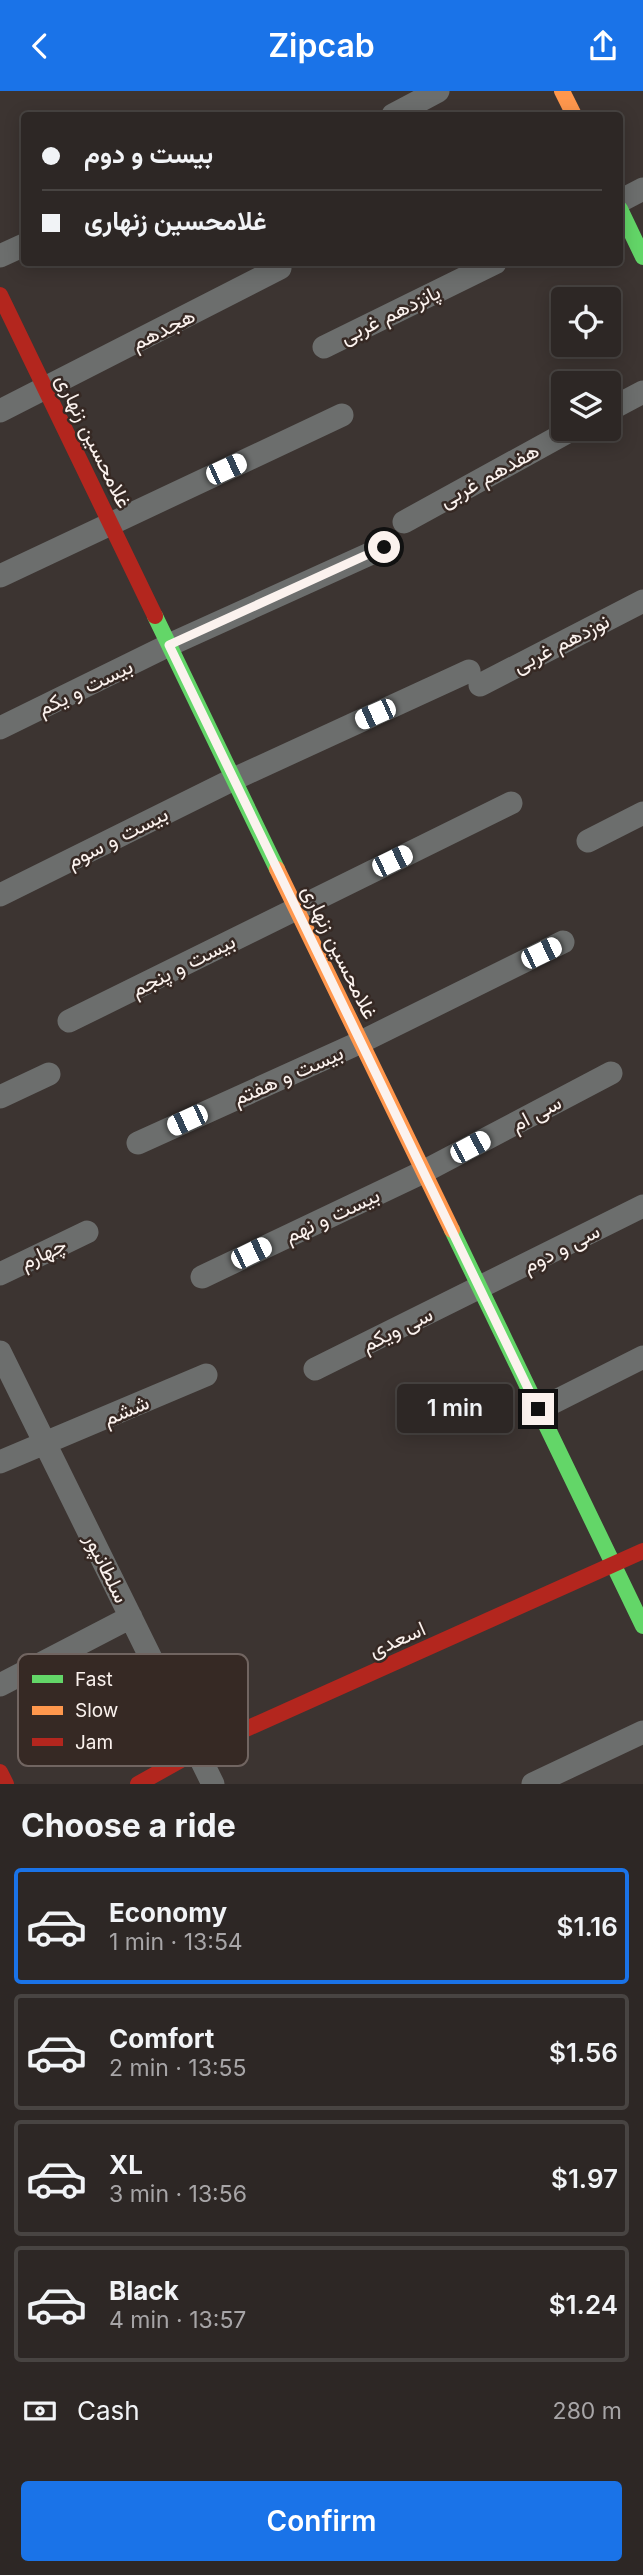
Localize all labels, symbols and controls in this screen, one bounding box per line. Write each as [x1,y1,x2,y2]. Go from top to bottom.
text: Zipcab [268,26,375,65]
icon: back [21,27,59,65]
icon: share [584,27,622,65]
text: بیست و دوم [84,138,213,169]
text: غلامحسین زنهاری [84,205,267,236]
street label: پانزدهم غربی [336,279,445,351]
map controls [551,287,621,441]
button: locate [551,287,621,357]
street label: هجدهم [127,302,200,357]
street label: غلامحسین زنهاری [50,370,137,513]
button: layers [551,371,621,441]
street label: هفدهم غربی [435,437,544,514]
car [203,451,250,487]
route start [368,531,400,563]
street label: نوزدهم غربی [509,608,614,680]
street label: بیست و یکم [33,653,138,723]
car [352,696,399,732]
street label: بیست و سوم [62,801,173,875]
car [369,842,416,880]
street label: غلامحسین زنهاری [296,881,383,1024]
street label: بیست و پنجم [127,928,240,1004]
car [518,934,565,972]
street label: بیست و هفتم [229,1040,348,1112]
street label: سی ام [507,1089,566,1138]
car [164,1102,211,1138]
car [447,1128,494,1166]
street label: بیست و نهم [281,1182,384,1250]
street label: سی و دوم [518,1218,605,1280]
street label: چهارم [16,1232,71,1276]
car [228,1234,275,1272]
street label: سی ویکم [357,1301,438,1359]
callout: 1 min [398,1385,514,1433]
street label: ششم [99,1389,154,1433]
route end [522,1393,554,1425]
text: 1 min [427,1394,483,1422]
street label: سلطانپور [77,1528,134,1608]
street label: اسعدی [365,1615,429,1663]
legend [18,1654,248,1766]
text: Fast [75,1668,113,1691]
text: Slow [75,1699,118,1722]
text: Jam [75,1731,113,1754]
text: Choose a ride [21,1806,236,1845]
icon: car [25,1895,88,1958]
text: Economy [109,1897,227,1928]
text: $1.16 [556,1911,618,1942]
text: 1 min · 13:54 [109,1928,243,1956]
icon: car [25,2021,88,2084]
text: Comfort [109,2023,214,2054]
text: $1.56 [549,2037,618,2068]
text: 2 min · 13:55 [109,2054,247,2082]
icon: car [25,2147,88,2210]
text: XL [109,2149,143,2180]
text: $1.97 [551,2163,618,2194]
text: 3 min · 13:56 [109,2180,247,2208]
icon: car [25,2273,88,2336]
text: Black [109,2275,179,2306]
text: $1.24 [549,2289,618,2320]
text: 4 min · 13:57 [109,2306,246,2334]
icon: cash [21,2392,59,2430]
text: Cash [77,2395,140,2426]
text: 280 m [553,2397,622,2425]
button: Confirm [21,2481,622,2561]

